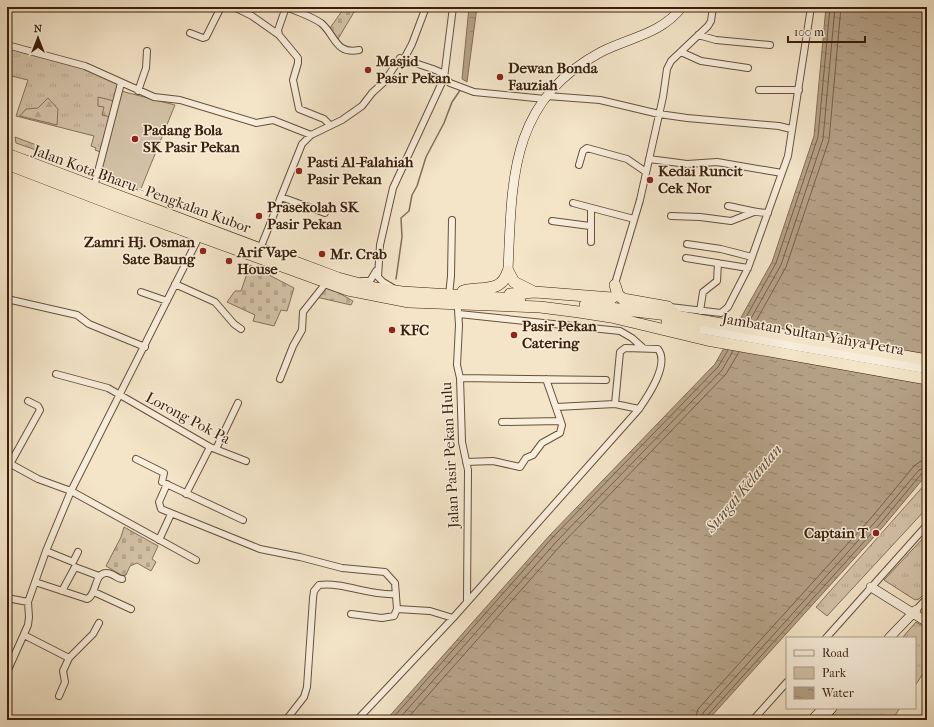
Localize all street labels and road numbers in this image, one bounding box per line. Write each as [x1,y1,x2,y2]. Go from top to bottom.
street label: Jalan Kota Bharu - Pengkalan Kubor [30,141,254,237]
street label: Jambatan Sultan Yahya Petra [719,309,907,359]
street label: Jalan Pasir Pekan Hulu [437,381,463,529]
street label: Lorong Pok Pa [143,388,234,448]

